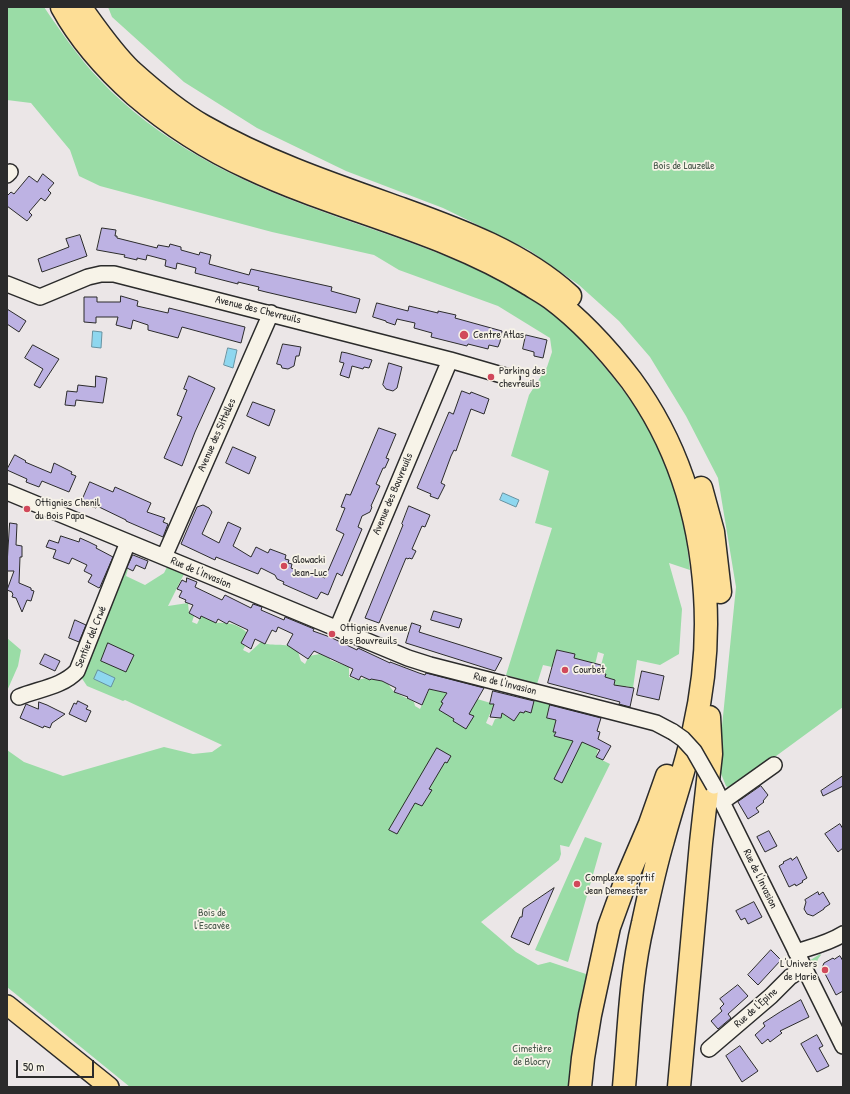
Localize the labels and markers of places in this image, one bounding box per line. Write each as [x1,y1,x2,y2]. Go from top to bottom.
place label: Centre Atlas [473,328,524,342]
marker: Centre Atlas [458,329,470,341]
place label: Parking des chevreuils [499,364,545,390]
marker: Parking des chevreuils [486,372,496,382]
place label: Ottignies Chenil du Bois Papa [35,496,100,522]
marker: Ottignies Chenil du Bois Papa [22,504,32,514]
place label: Glowacki Jean-Luc [292,553,327,579]
marker: Glowacki Jean-Luc [279,561,289,571]
place label: Ottignies Avenue des Bouvreuils [340,621,408,647]
marker: Ottignies Avenue des Bouvreuils [327,629,337,639]
place label: Courbet [573,663,605,677]
marker: Courbet [560,665,570,675]
place label: Complexe sportif Jean Demeester [585,871,655,897]
marker: Complexe sportif Jean Demeester [572,879,582,889]
place label: L'Univers de Marie [780,957,817,983]
marker: L'Univers de Marie [820,965,830,975]

